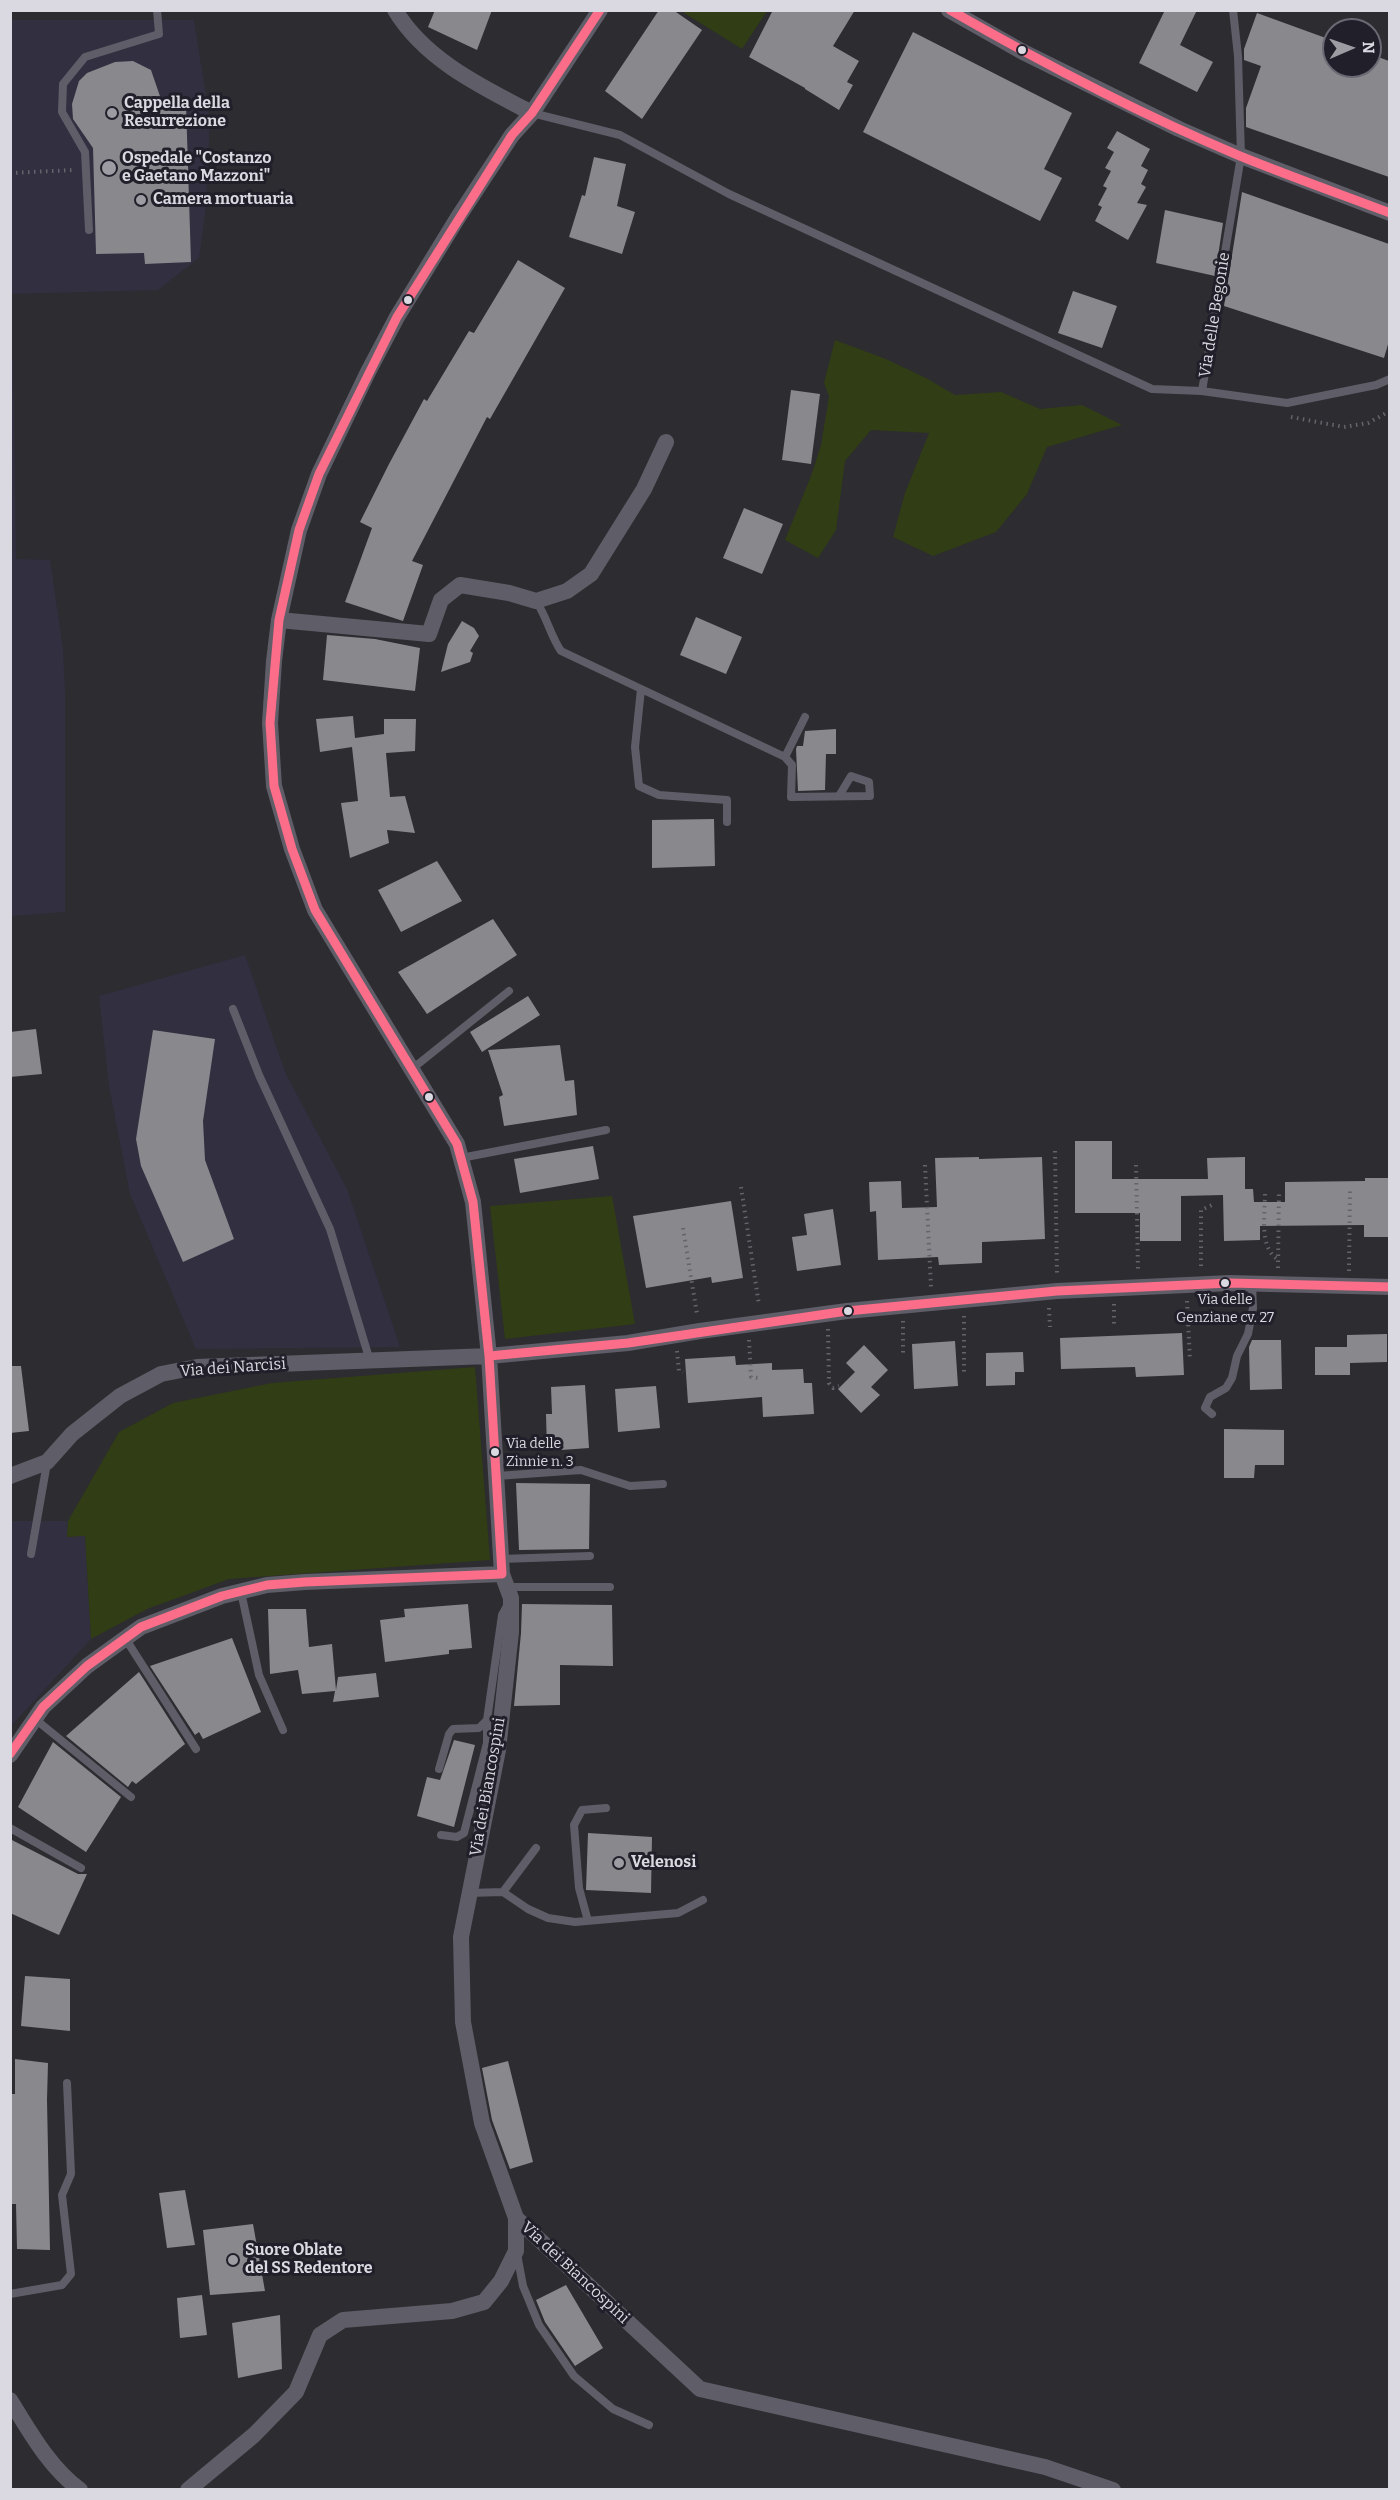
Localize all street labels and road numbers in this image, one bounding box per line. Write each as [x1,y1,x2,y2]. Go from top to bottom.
street label: Via delle Begonie [1196,251,1234,379]
street label: Via dei Narcisi [179,1355,287,1381]
street label: Via dei Biancospini [466,1716,510,1858]
street label: Via dei Biancospini [517,2218,633,2328]

